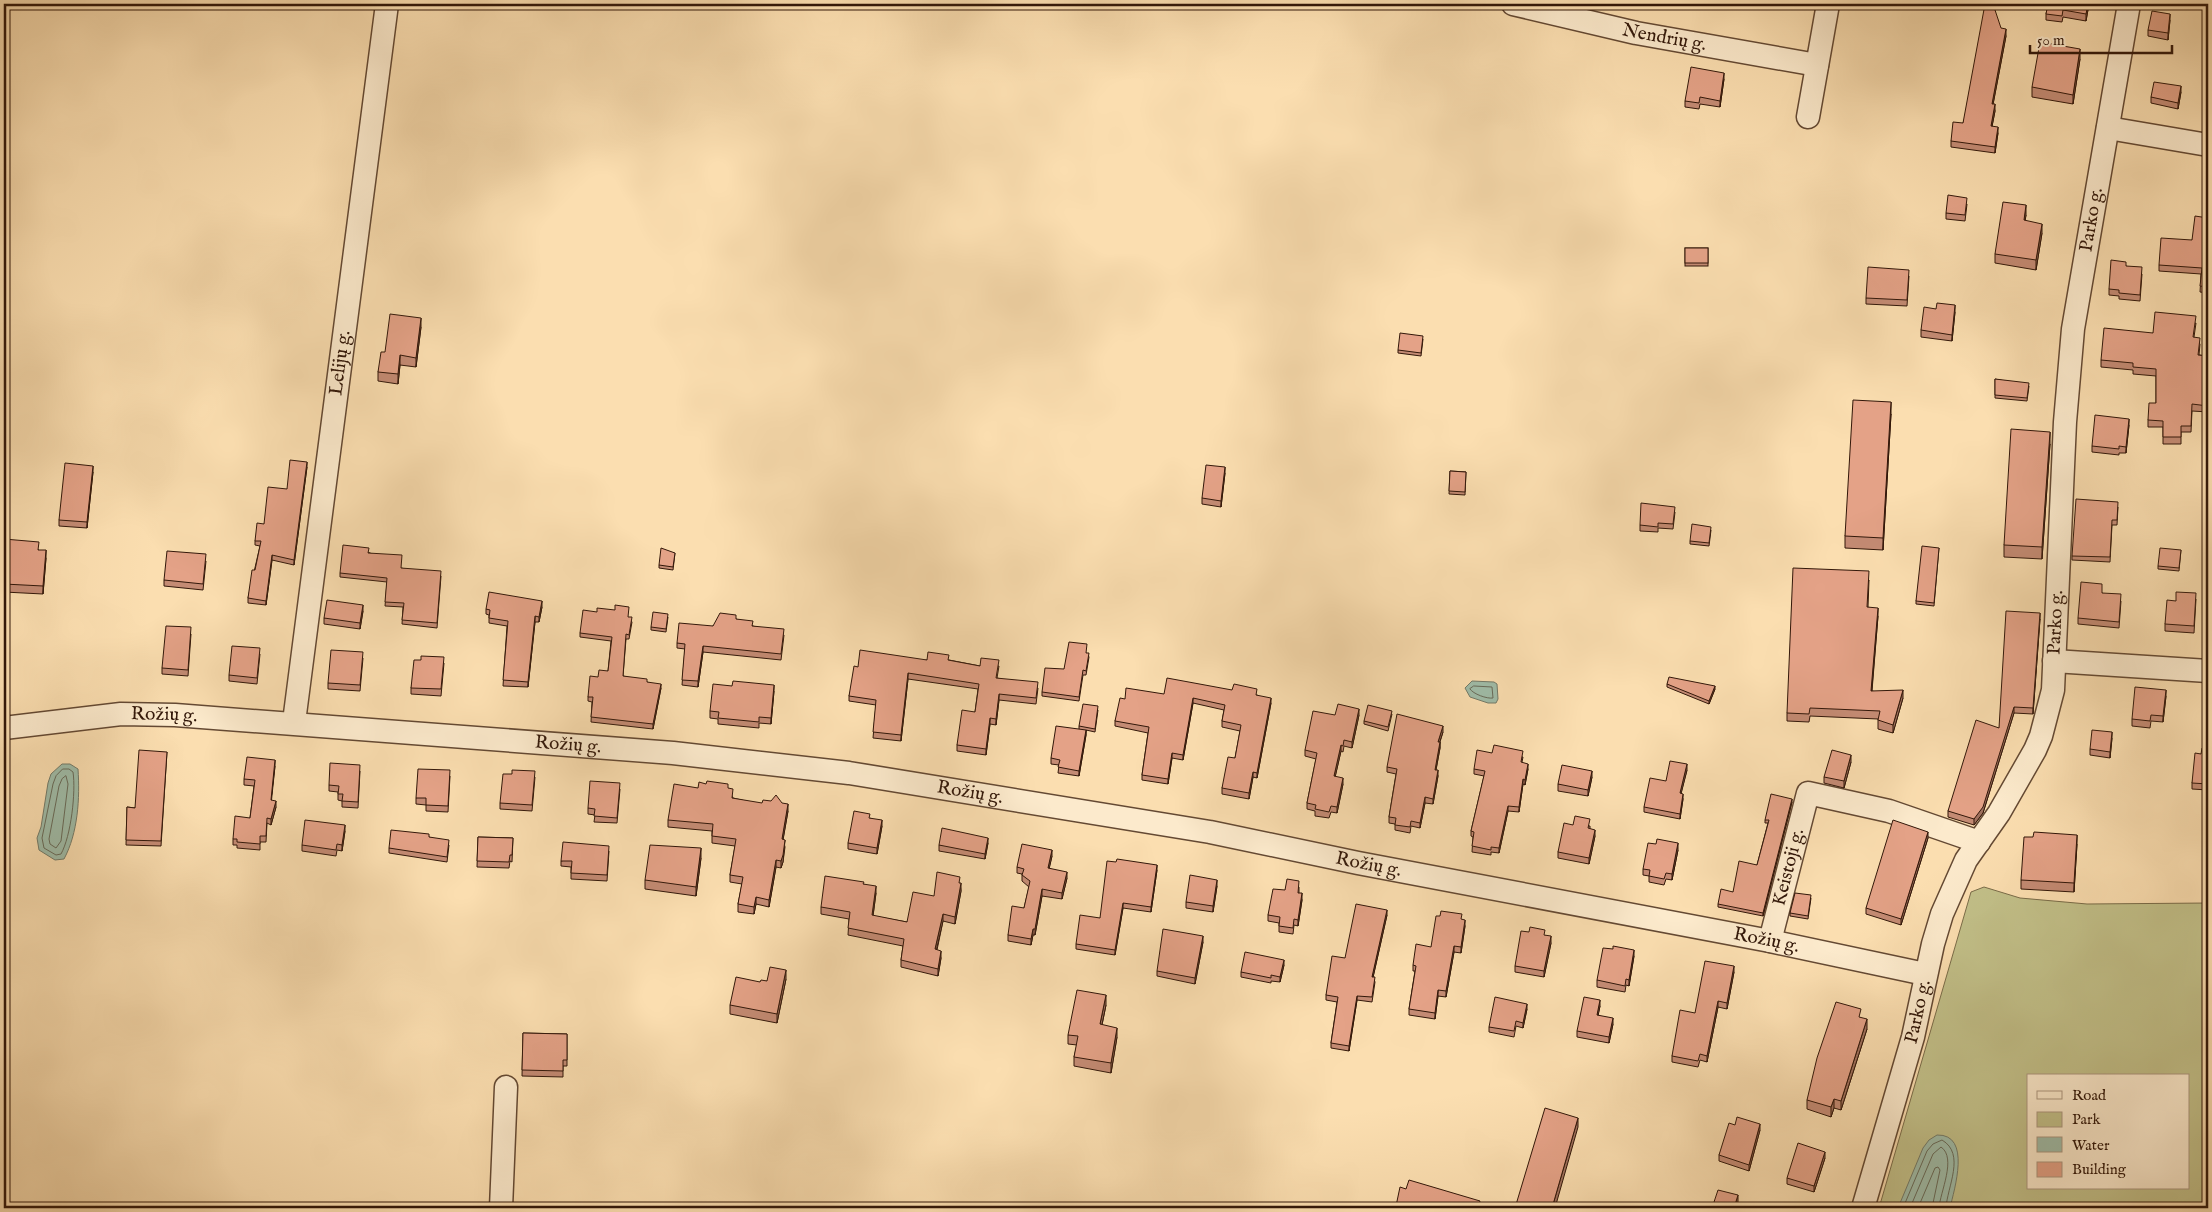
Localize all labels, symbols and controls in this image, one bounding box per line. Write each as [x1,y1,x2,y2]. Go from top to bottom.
street label: Nendrių g. [1620,18,1708,57]
scale bar [2030,22,2172,54]
text: 50 m [2037,31,2065,50]
street label: Parko g. [2075,186,2109,254]
street label: Lelijų g. [324,329,357,397]
street label: Parko g. [2043,590,2069,655]
street label: Rožių g. [131,702,198,729]
street label: Rožių g. [534,730,602,759]
street label: Rožių g. [935,776,1005,810]
street label: Keistoji g. [1767,826,1810,909]
street label: Rožių g. [1333,847,1403,883]
street label: Rožių g. [1731,922,1801,959]
street label: Parko g. [1900,978,1937,1047]
legend [2027,1074,2190,1190]
text: Road [2072,1086,2107,1105]
text: Park [2072,1110,2102,1129]
text: Water [2072,1136,2110,1155]
text: Building [2072,1160,2127,1179]

